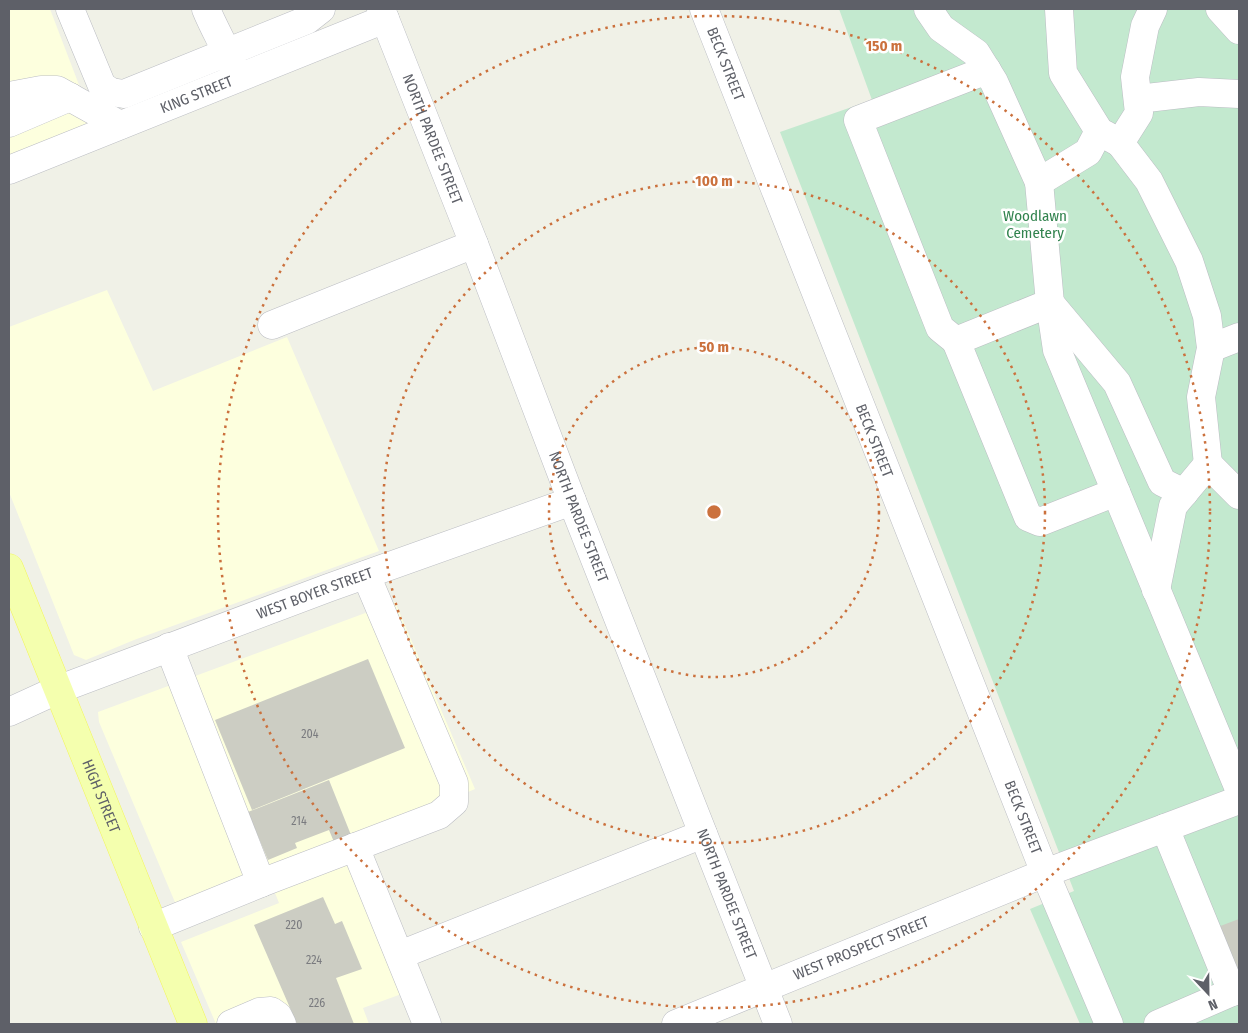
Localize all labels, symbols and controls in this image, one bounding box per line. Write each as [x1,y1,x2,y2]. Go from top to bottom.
street label: BECK STREET [703,25,748,103]
text: 150 m [866,37,902,55]
street label: NORTH PARDEE STREET [399,71,466,207]
street label: KING STREET [158,72,235,117]
text: 100 m [695,172,733,190]
park label: Woodlawn Cemetery [1003,207,1067,242]
text: 50 m [699,338,729,356]
street label: BECK STREET [852,401,897,480]
street label: NORTH PARDEE STREET [545,449,612,585]
centre of rings [705,503,723,521]
street label: WEST BOYER STREET [254,564,375,623]
house number: 204 [301,727,319,741]
street label: HIGH STREET [78,757,124,836]
street label: BECK STREET [1000,778,1046,857]
house number: 214 [291,814,307,828]
street label: NORTH PARDEE STREET [693,826,761,962]
street label: WEST PROSPECT STREET [791,913,931,984]
house number: 220 [286,918,302,932]
house number: 224 [306,953,322,967]
north arrow [1183,968,1233,1018]
text: N [1206,995,1220,1014]
house number: 226 [309,996,325,1010]

